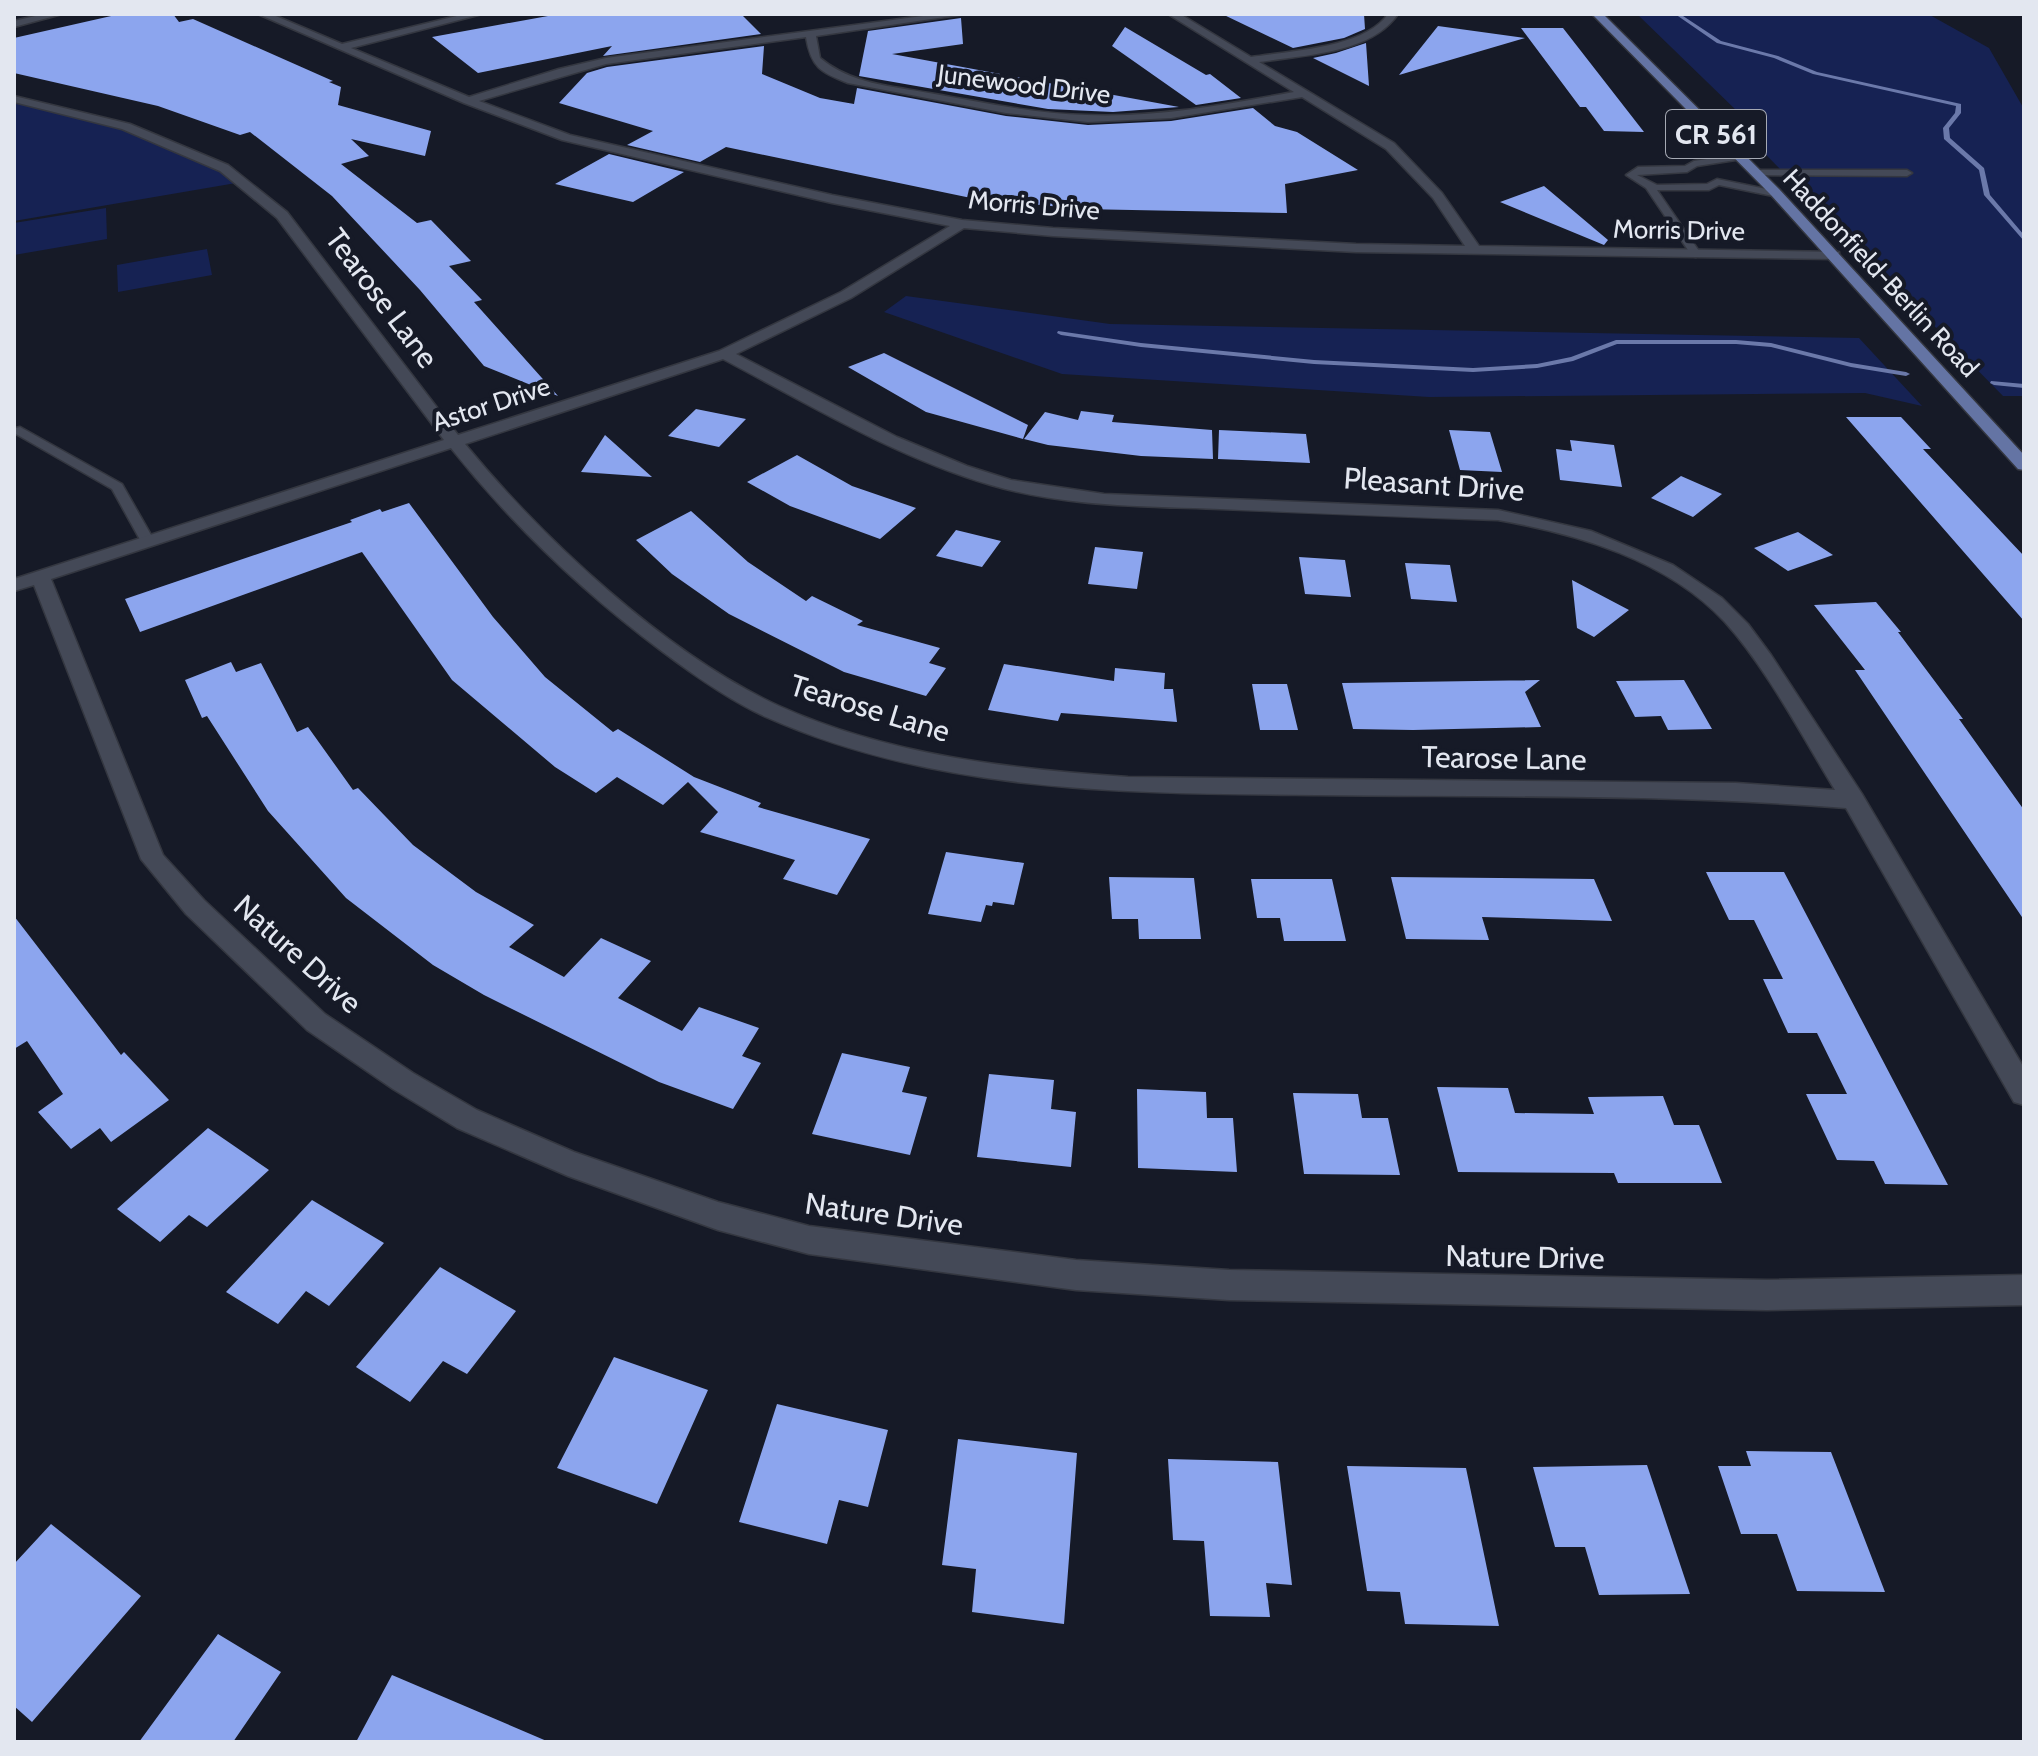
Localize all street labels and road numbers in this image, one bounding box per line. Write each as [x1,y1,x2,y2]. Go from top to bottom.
street label: Junewood Drive [935,57,1112,110]
road number: CR 561 [1666,110,1766,158]
street label: Haddonfield-Berlin Road [1776,162,1986,384]
street label: Morris Drive [967,183,1101,227]
street label: Morris Drive [1613,213,1745,247]
street label: Tearose Lane [318,221,446,375]
street label: Astor Drive [428,370,554,438]
street label: Pleasant Drive [1342,459,1526,509]
street label: Tearose Lane [786,666,954,750]
street label: Tearose Lane [1421,738,1587,778]
street label: Nature Drive [226,887,370,1021]
street label: Nature Drive [803,1185,965,1243]
street label: Nature Drive [1445,1237,1605,1277]

